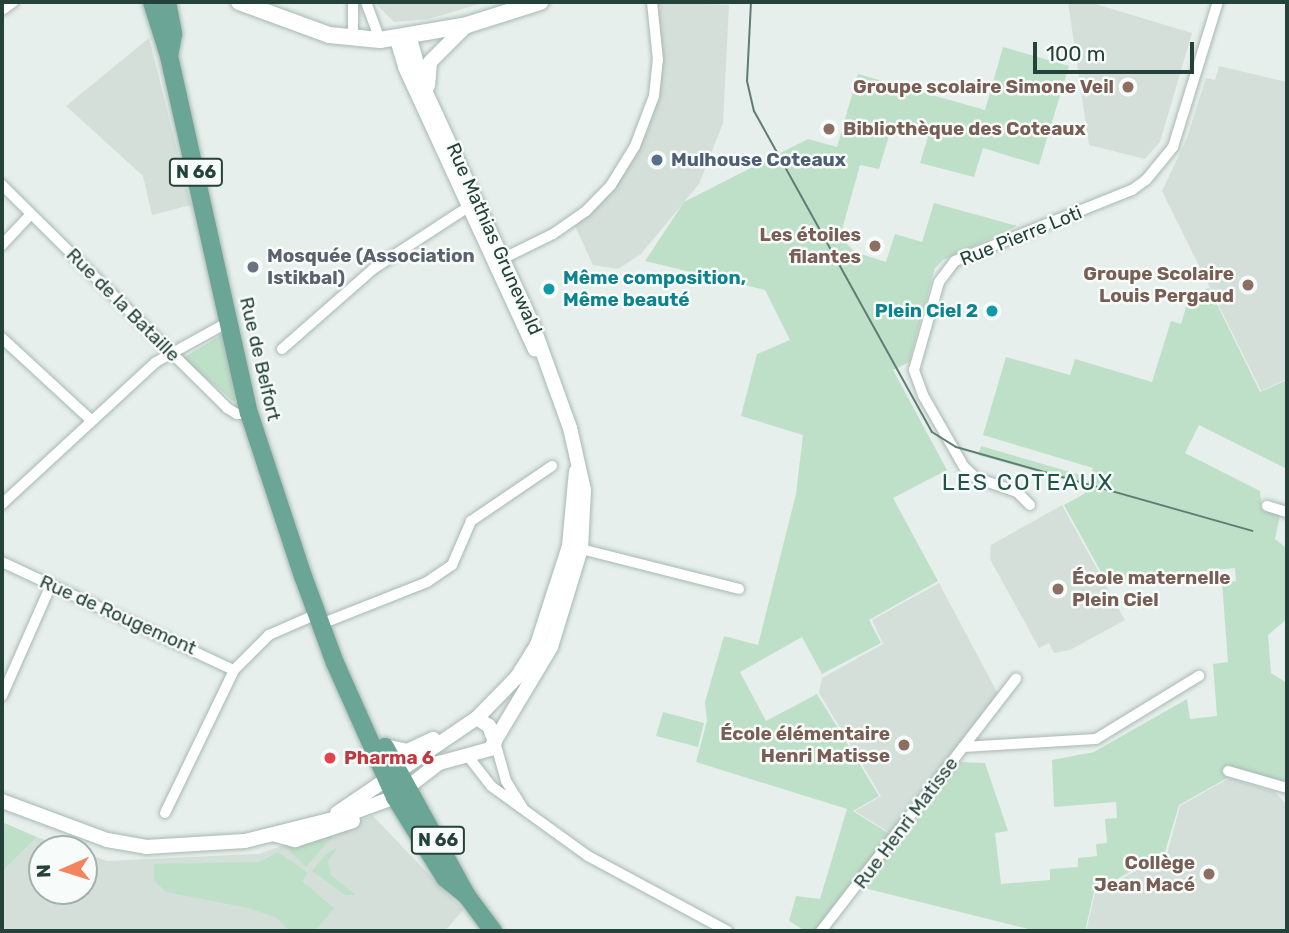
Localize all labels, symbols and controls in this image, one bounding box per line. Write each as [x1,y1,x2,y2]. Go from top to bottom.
scale bar [1037,28,1198,72]
text: 100 m [1046,41,1105,66]
place label: Groupe scolaire Simone Veil [853,76,1114,98]
marker: Groupe scolaire Simone Veil [1120,79,1136,95]
place label: Bibliothèque des Coteaux [843,118,1086,140]
marker: Bibliothèque des Coteaux [821,121,837,137]
street label: Rue Mathias Grunewald [441,139,547,339]
place label: Mulhouse Coteaux [671,149,846,171]
marker: Mulhouse Coteaux [649,152,665,168]
road number: N 66 [168,158,224,187]
street label: Rue Pierre Loti [957,201,1085,271]
place label: Les étoiles filantes [760,224,861,268]
marker: Les étoiles filantes [867,238,883,254]
street label: Rue de la Bataille [62,244,184,366]
place label: Mosquée (Association Istikbal) [267,245,475,289]
marker: Mosquée (Association Istikbal) [245,259,261,275]
place label: Groupe Scolaire Louis Pergaud [1083,263,1234,307]
place label: Même composition, Même beauté [563,267,746,311]
marker: Groupe Scolaire Louis Pergaud [1240,277,1256,293]
marker: Même composition, Même beauté [541,281,557,297]
street label: Rue de Belfort [235,295,285,423]
place label: Plein Ciel 2 [875,300,978,322]
marker: Plein Ciel 2 [984,303,1000,319]
district label: LES COTEAUX [943,468,1113,496]
place label: École maternelle Plein Ciel [1072,567,1231,611]
street label: Rue de Rougemont [36,570,200,660]
marker: École maternelle Plein Ciel [1050,581,1066,597]
place label: École élémentaire Henri Matisse [720,723,890,767]
marker: École élémentaire Henri Matisse [896,737,912,753]
place label: Pharma 6 [344,747,434,769]
marker: Pharma 6 [322,750,338,766]
street label: Rue Henri Matisse [849,753,963,893]
road number: N 66 [410,826,466,854]
north arrow [28,835,98,905]
place label: Collège Jean Macé [1094,852,1195,896]
text: N [32,864,55,878]
marker: Collège Jean Macé [1201,866,1217,882]

